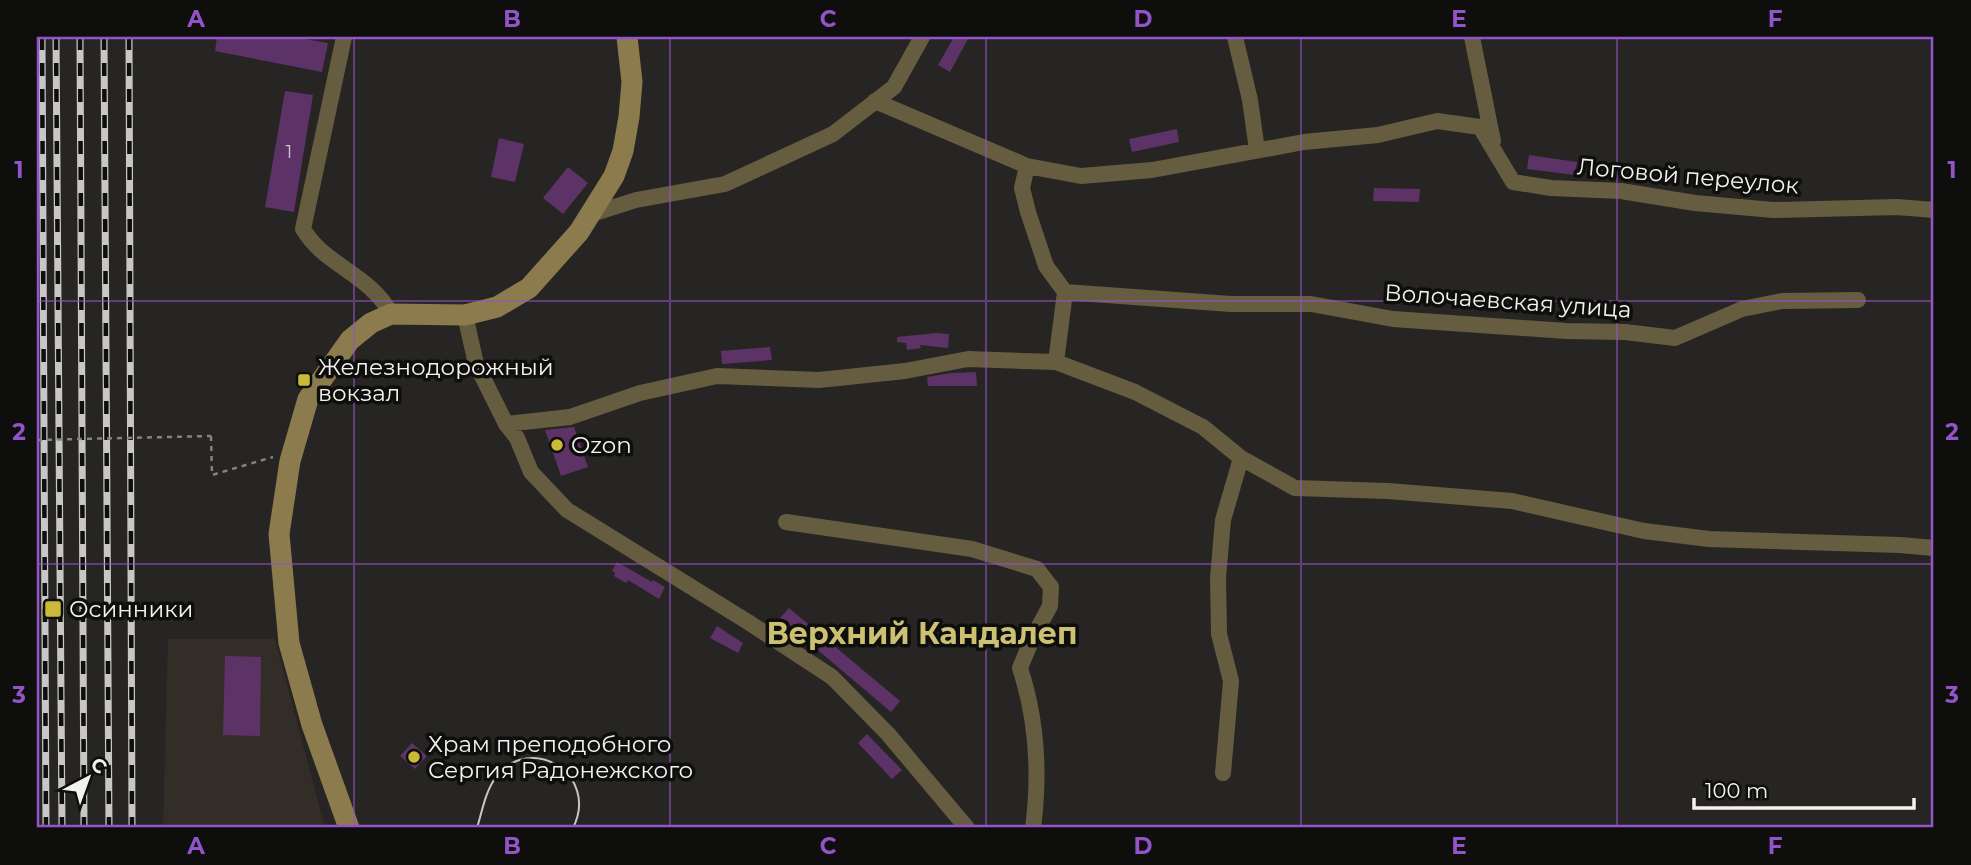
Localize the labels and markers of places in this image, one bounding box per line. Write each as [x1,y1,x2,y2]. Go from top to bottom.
place label: Железнодорожный вокзал [318,353,554,407]
marker: Железнодорожный вокзал [296,372,312,388]
place label: Ozon [571,431,632,459]
marker: Ozon [549,437,565,453]
place label: Осинники [69,595,193,623]
marker: Осинники [43,599,63,619]
place label: Храм преподобного Сергия Радонежского [428,730,693,784]
marker: Храм преподобного Сергия Радонежского [406,749,422,765]

